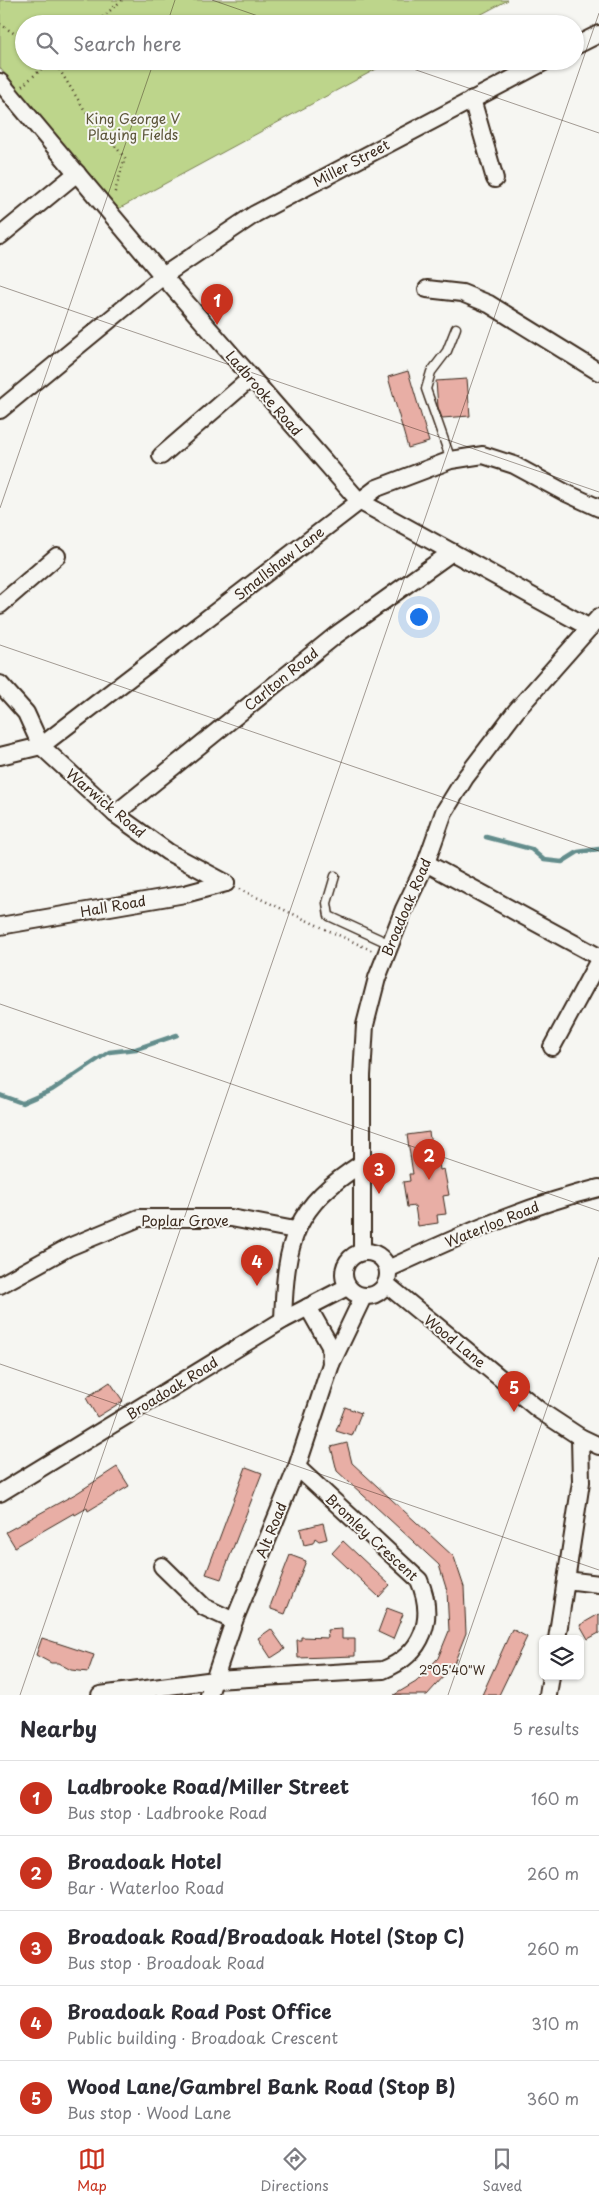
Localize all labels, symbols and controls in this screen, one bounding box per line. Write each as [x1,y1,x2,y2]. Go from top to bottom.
search box [15,15,584,70]
icon: search [33,29,61,57]
text: Search here [73,29,182,57]
park label: King George V Playing Fields [86,108,181,145]
street label: Miller Street [309,134,393,192]
pin: 1 [201,284,233,325]
street label: Ladbrooke Road [221,346,307,440]
street label: Smallshaw Lane [229,521,329,605]
your location [406,604,432,630]
street label: Carlton Road [239,642,323,716]
street label: Warwick Road [62,763,150,843]
street label: Broadoak Road [376,855,436,959]
street label: Hall Road [79,890,147,922]
pin: 2 [413,1139,445,1180]
pin: 3 [363,1153,395,1194]
street label: Waterloo Road [442,1196,542,1252]
street label: Poplar Grove [141,1210,229,1231]
pin: 4 [241,1245,273,1286]
street label: Wood Lane [420,1310,490,1373]
street label: Broadoak Road [122,1351,222,1425]
pin: 5 [498,1371,530,1412]
street label: Bromley Crescent [321,1488,423,1586]
street label: Alt Road [250,1499,292,1561]
map controls [539,1635,584,1680]
button: layers [539,1635,584,1680]
text: 2°05'40"W [419,1661,486,1679]
text: Nearby [20,1712,97,1744]
text: 5 results [512,1716,579,1740]
text: Ladbrooke Road/Miller Street [67,1772,349,1800]
text: 1 [32,1786,40,1810]
text: 160 m [531,1786,579,1810]
text: Bus stop · Ladbrooke Road [67,1800,267,1824]
text: Broadoak Hotel [67,1847,221,1875]
text: 2 [30,1861,42,1885]
text: 260 m [527,1861,579,1885]
text: Bar · Waterloo Road [67,1875,224,1899]
text: Broadoak Road/Broadoak Hotel (Stop C) [67,1922,465,1950]
text: 3 [31,1936,41,1960]
text: 260 m [527,1936,579,1960]
text: Bus stop · Broadoak Road [67,1950,265,1974]
text: Broadoak Road Post Office [67,1997,332,2025]
text: 4 [31,2011,41,2035]
text: 310 m [531,2011,579,2035]
text: Public building · Broadoak Crescent [67,2025,338,2049]
text: Wood Lane/Gambrel Bank Road (Stop B) [67,2072,456,2100]
text: 5 [31,2086,41,2110]
text: 360 m [527,2086,579,2110]
text: Bus stop · Wood Lane [67,2100,232,2124]
tab: Map [77,2145,107,2196]
tab: Directions [261,2145,329,2196]
tab: Saved [482,2145,522,2196]

